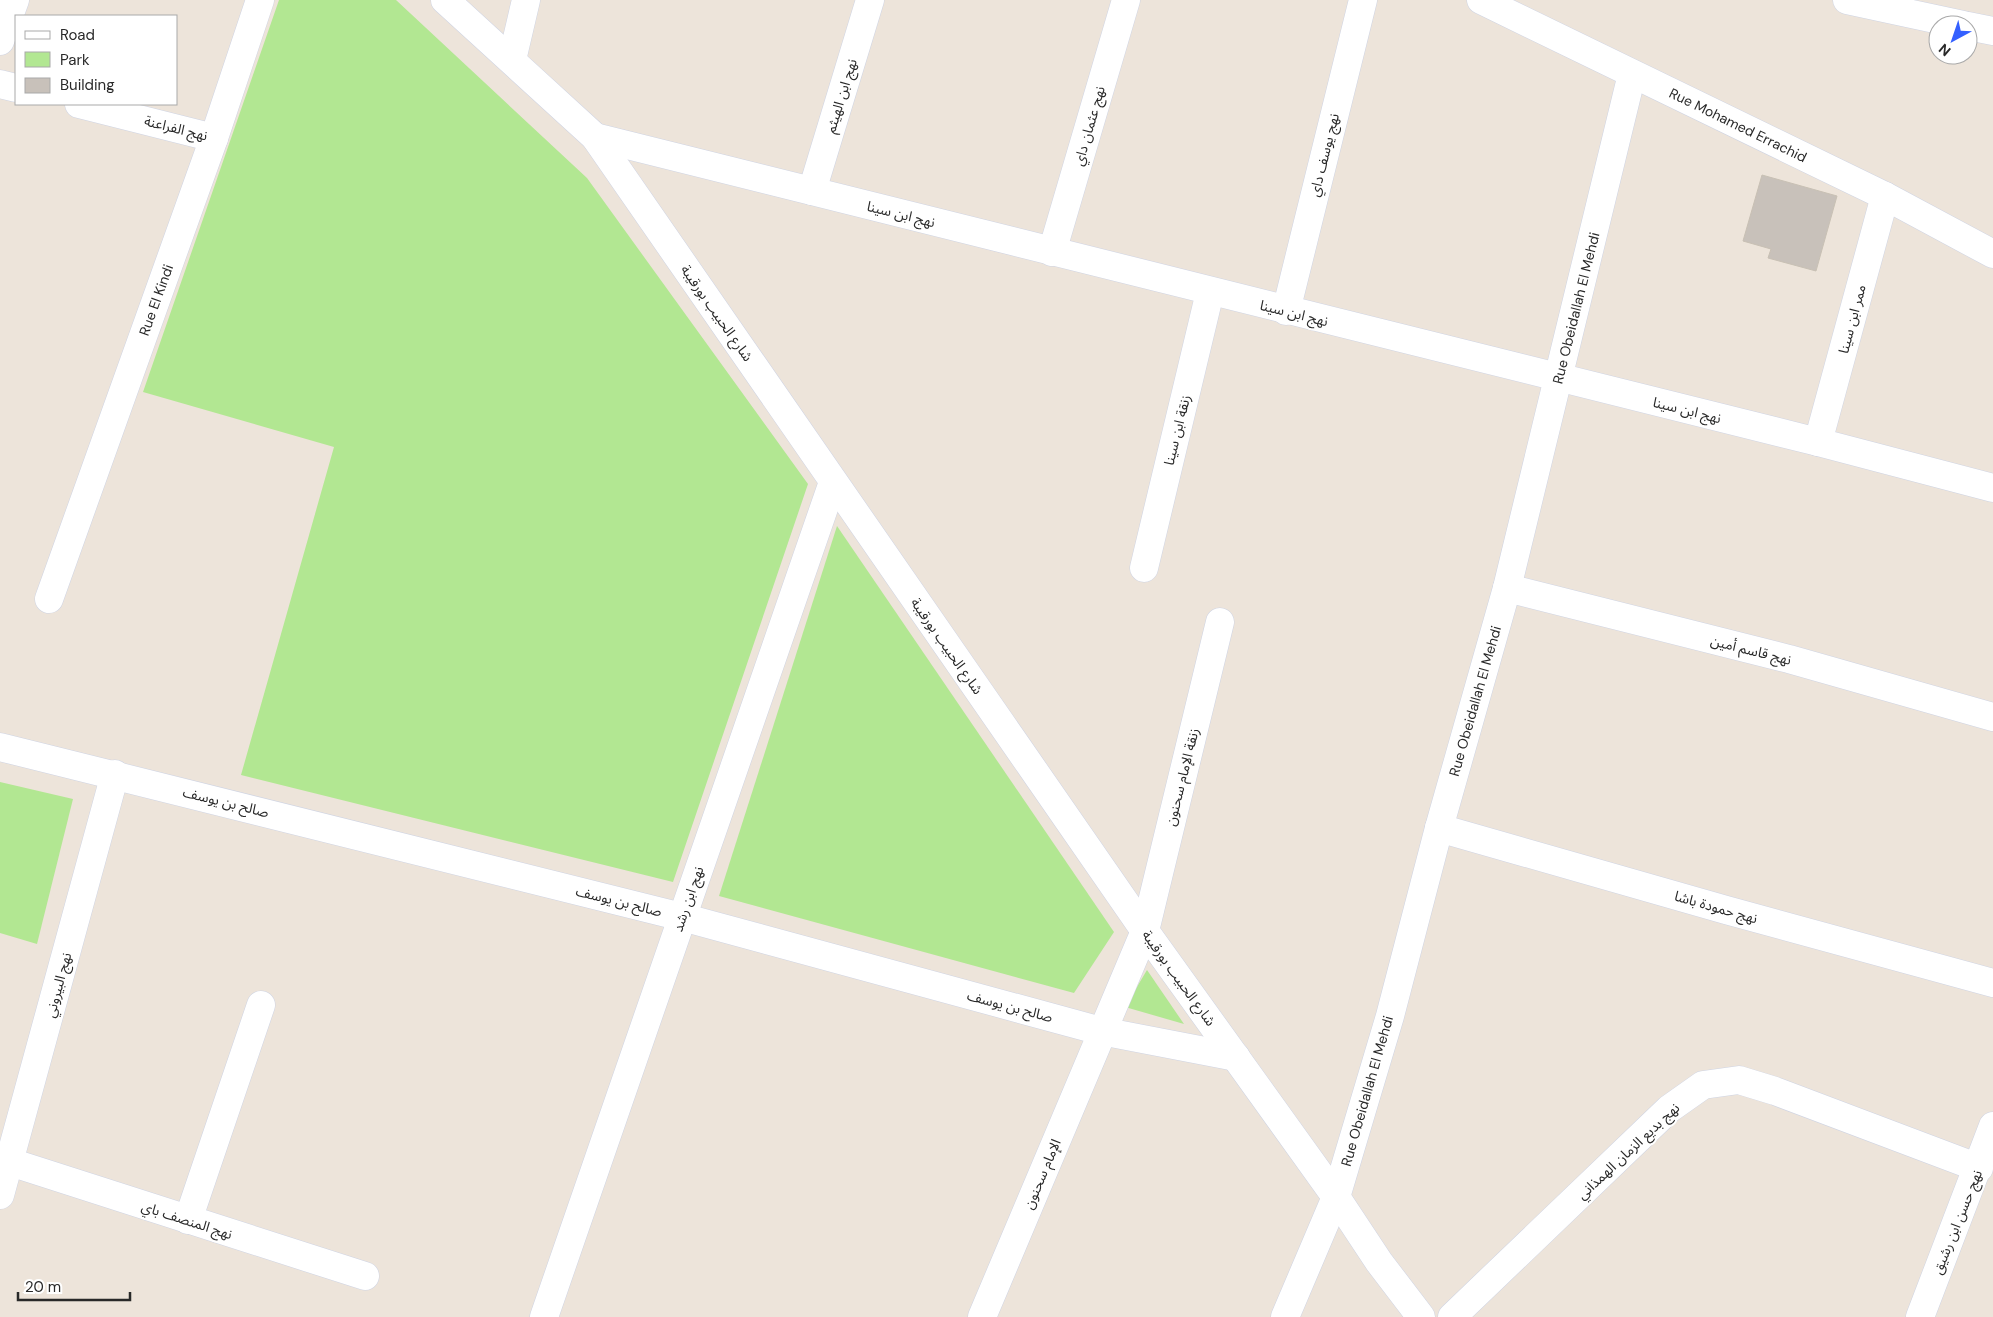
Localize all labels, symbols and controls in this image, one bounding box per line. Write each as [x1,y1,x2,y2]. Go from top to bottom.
legend [15,15,178,105]
north arrow [1928,15,1978,65]
text: Road [60,25,95,45]
text: N [1935,40,1954,60]
text: Park [60,50,90,70]
street label: نهج ابن الهيثم [821,56,863,136]
text: Building [60,75,115,95]
street label: نهج عثمان داي [1069,84,1111,169]
street label: Rue Mohamed Errachid [1666,84,1810,166]
street label: نهج الفراعنة [142,111,210,147]
street label: نهج يوسف داي [1305,111,1345,199]
street label: نهج ابن سينا [864,197,937,233]
street label: Rue Obeidallah El Mehdi [1548,230,1604,386]
street label: شارع الحبيب بورقيبة [675,261,757,366]
street label: Rue El Kindi [135,262,177,338]
street label: ممر ابن سينا [1834,282,1870,356]
street label: نهج ابن سينا [1257,296,1330,332]
street label: زنقة ابن سينا [1160,393,1194,467]
street label: نهج ابن سينا [1650,393,1723,429]
street label: شارع الحبيب بورقيبة [905,594,987,699]
street label: Rue Obeidallah El Mehdi [1445,624,1505,778]
street label: نهج قاسم أمين [1708,631,1794,671]
street label: زنقة الإمام سحنون [1161,726,1205,828]
street label: صالح بن يوسف [181,783,271,823]
street label: نهج ابن رشد [668,864,710,935]
street label: صالح بن يوسف [574,882,664,922]
street label: نهج حمودة باشا [1672,887,1760,929]
street label: شارع الحبيب بورقيبة [1137,927,1220,1031]
street label: نهج البيروني [41,950,78,1020]
street label: صالح بن يوسف [965,986,1055,1028]
street label: Rue Obeidallah El Mehdi [1337,1014,1397,1168]
street label: نهج بديع الزمان الهمذاني [1573,1099,1685,1205]
street label: الإمام سحنون [1019,1136,1067,1213]
street label: نهج حسن ابن رشيق [1928,1167,1988,1278]
street label: نهج المنصف باي [139,1197,235,1245]
scale bar [18,1270,130,1302]
text: 20 m [25,1277,61,1297]

